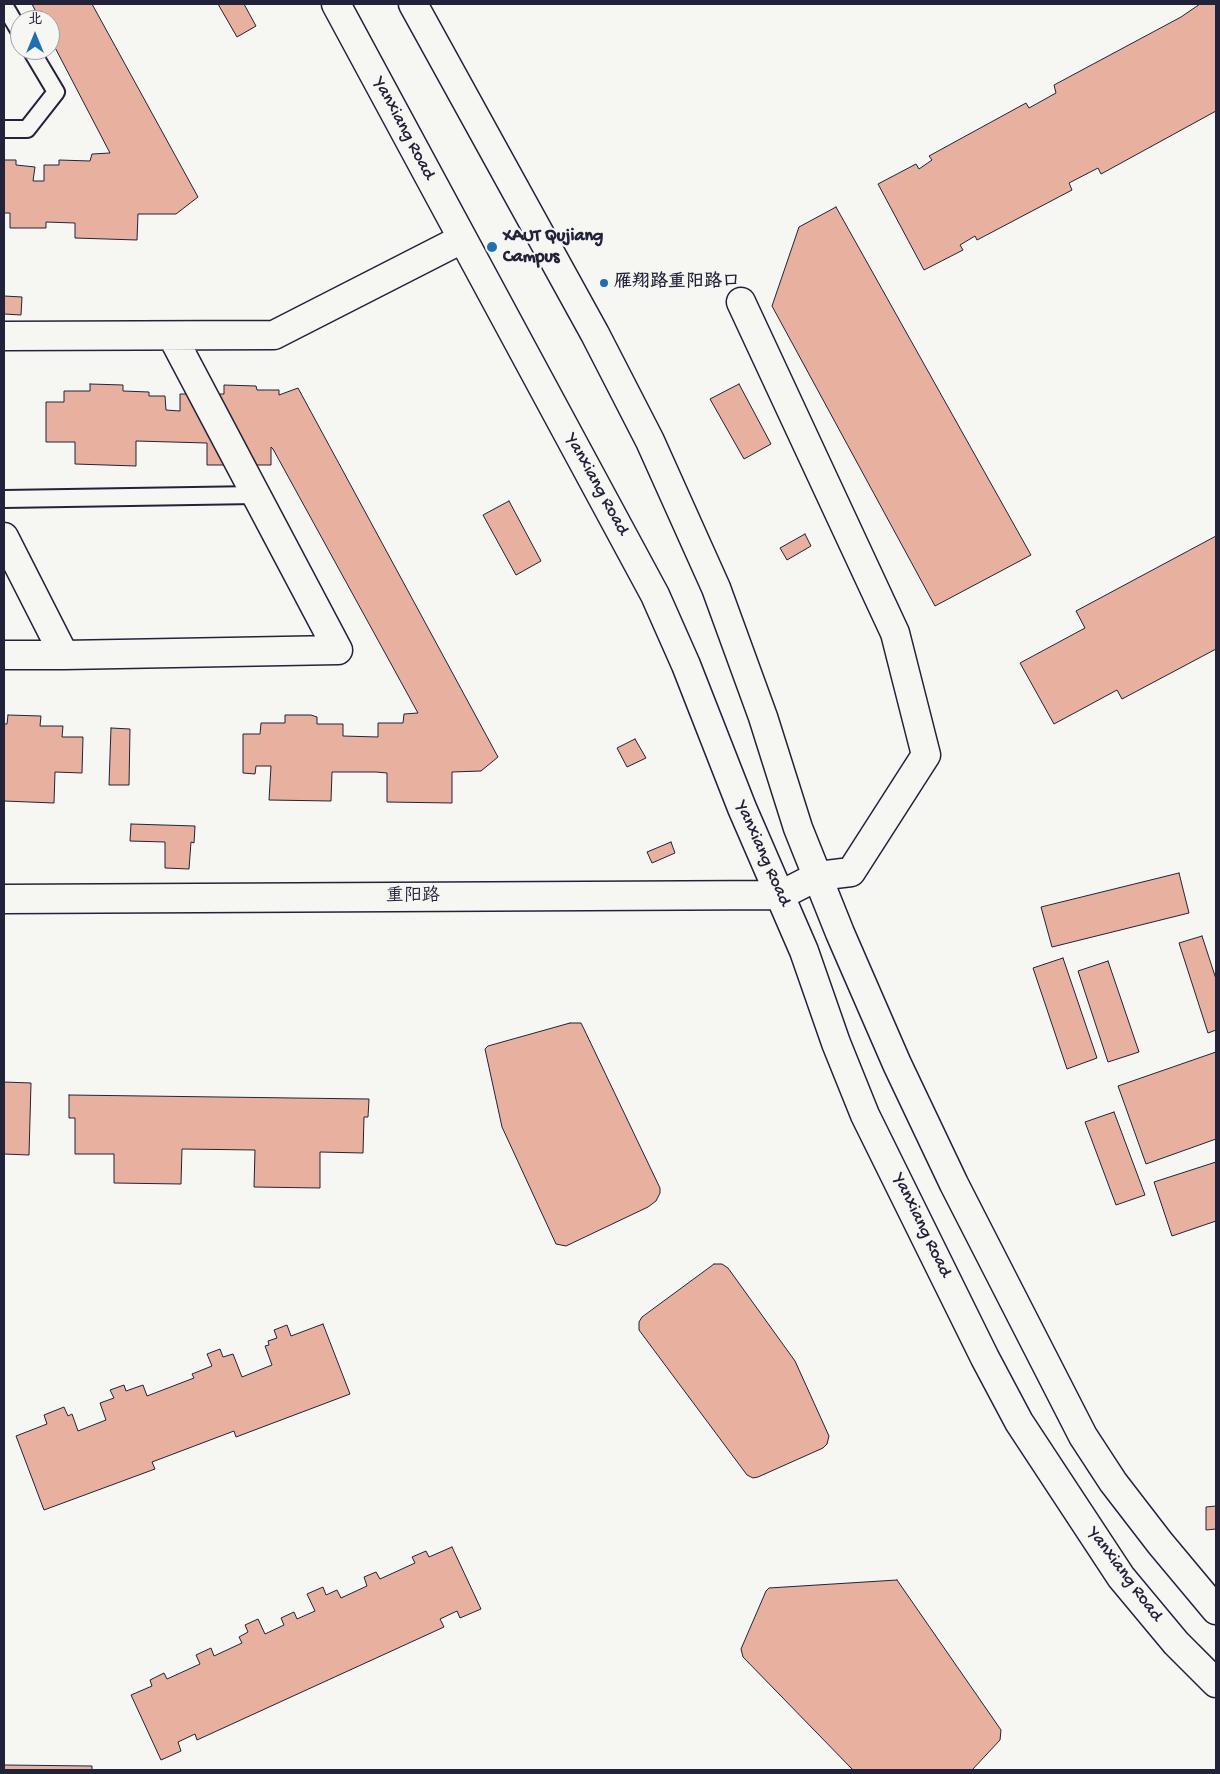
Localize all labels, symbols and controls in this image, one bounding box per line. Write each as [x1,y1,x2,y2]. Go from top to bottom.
north arrow [10,10,60,60]
text: 北 [28,12,42,29]
street label: Yanxiang Road [367,74,439,184]
place label: XAUT Qujiang Campus [503,226,603,268]
marker: XAUT Qujiang Campus [485,240,499,254]
place label: 雁翔路重阳路口 [614,272,740,294]
marker: 雁翔路重阳路口 [598,277,610,289]
street label: Yanxiang Road [559,431,633,539]
street label: Yanxiang Road [729,798,795,910]
street label: 重阳路 [386,886,440,908]
street label: Yanxiang Road [887,1171,955,1281]
street label: Yanxiang Road [1081,1524,1167,1626]

